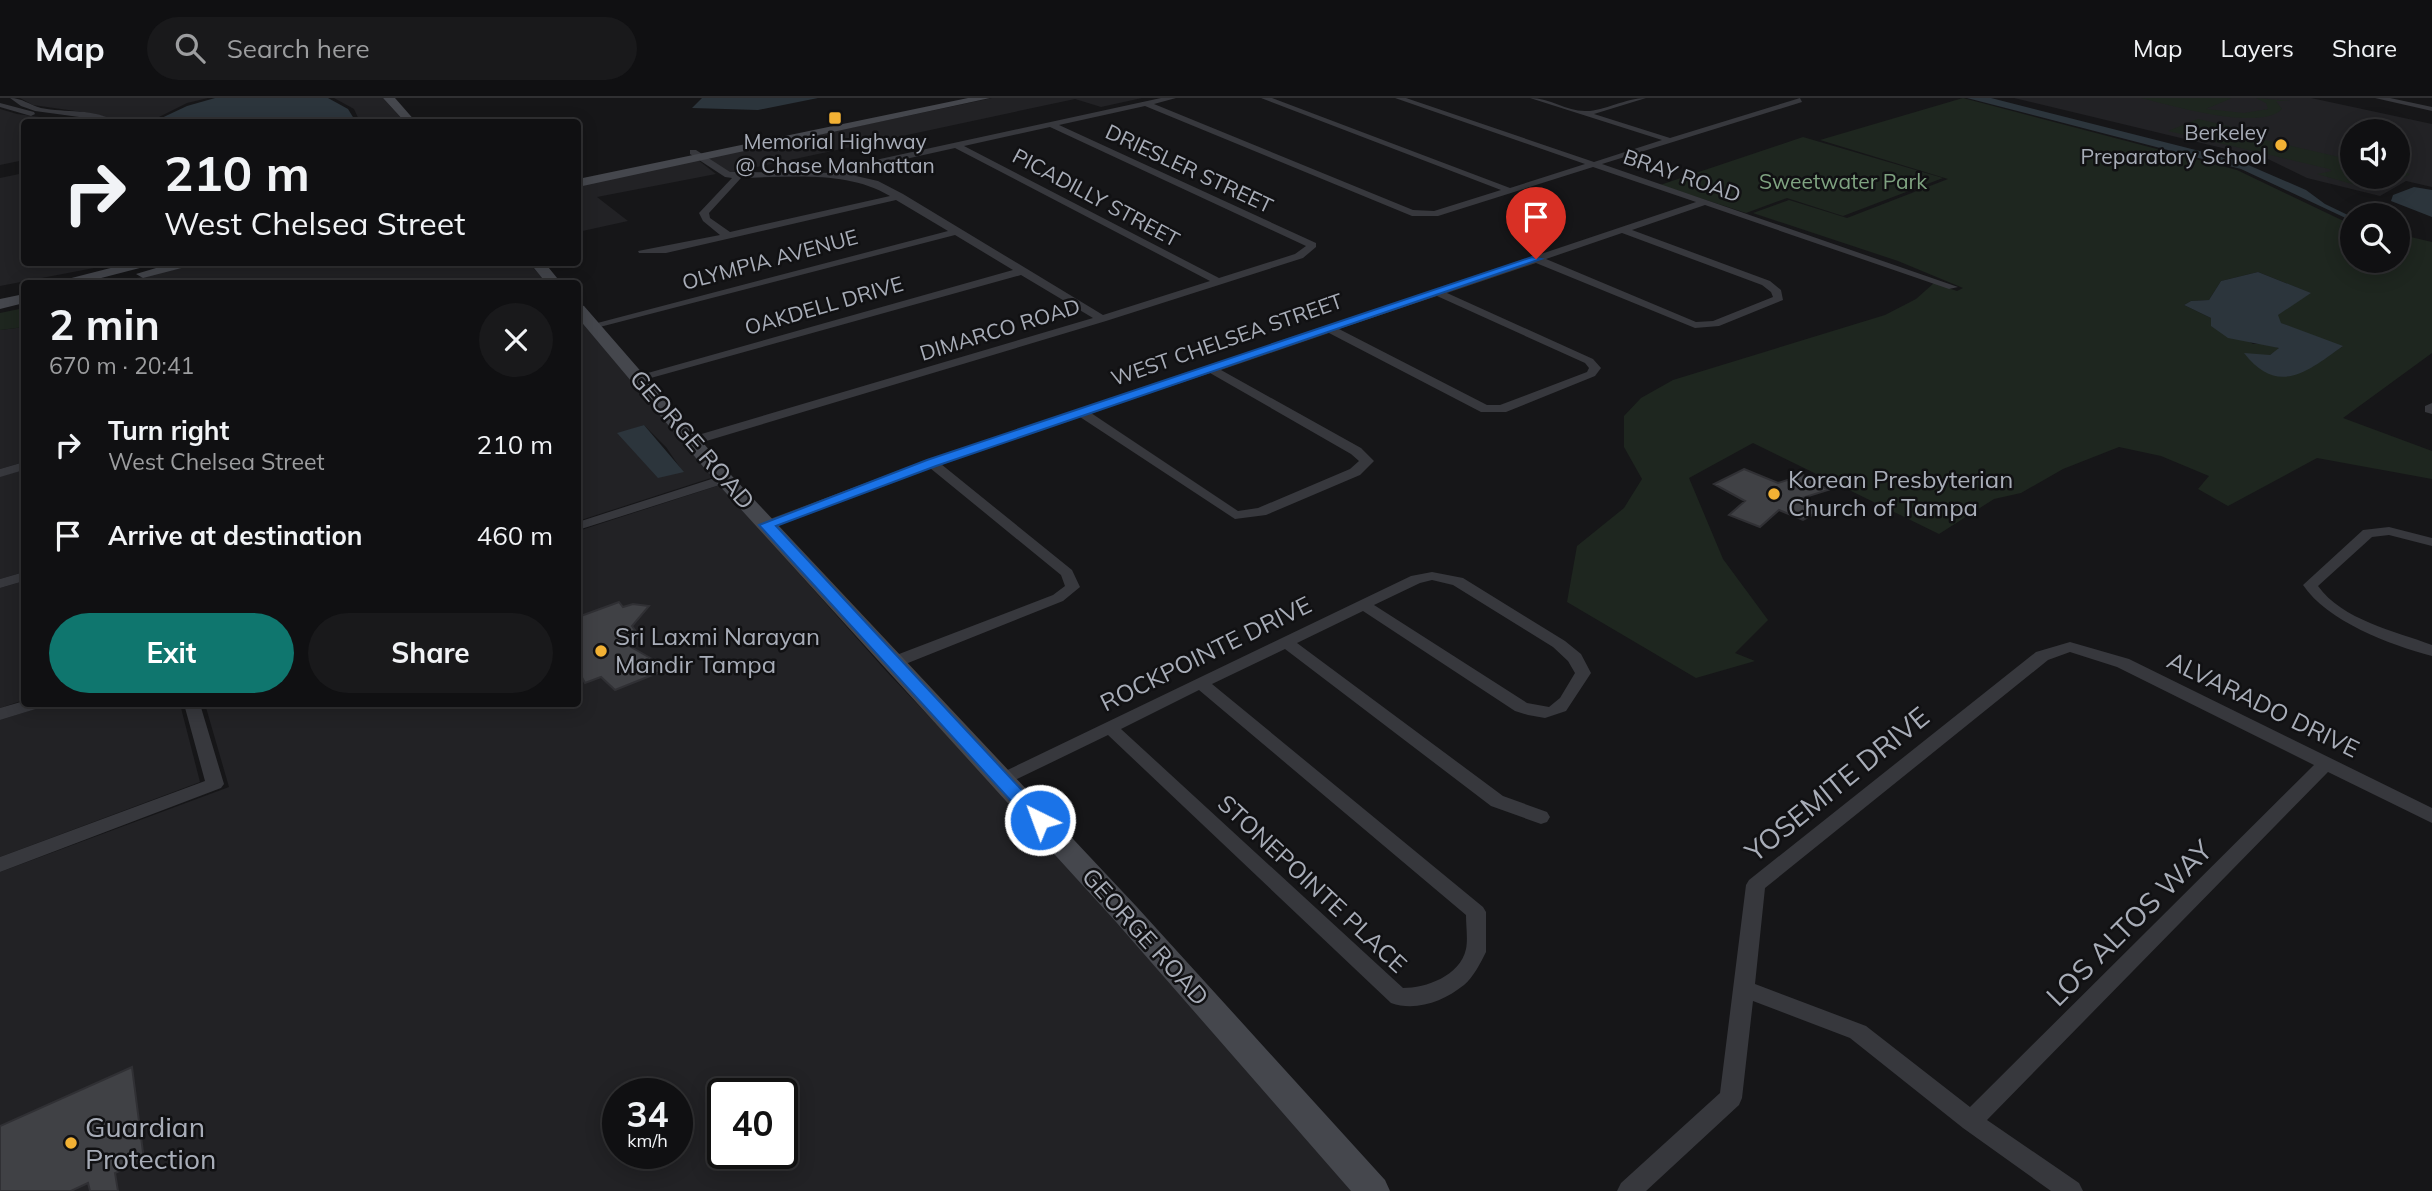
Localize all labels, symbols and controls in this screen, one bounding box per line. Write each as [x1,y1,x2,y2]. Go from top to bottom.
search box [147,17,637,80]
text: Map [35,28,105,69]
icon: search [171,29,209,67]
text: Search here [227,32,370,65]
text: Map [2133,33,2182,63]
text: Layers [2220,33,2294,63]
text: Share [2332,33,2397,63]
marker: Memorial Highway @ Chase Manhattan [827,110,843,126]
street label: DRIESLER STREET [1102,118,1278,218]
place label: Berkeley Preparatory School [2080,119,2267,169]
map controls [2340,119,2410,273]
button: sound [2340,119,2410,189]
place label: Memorial Highway @ Chase Manhattan [735,128,935,178]
marker: Berkeley Preparatory School [2273,137,2289,153]
text: 210 m [164,142,310,203]
street label: PICADILLY STREET [1009,142,1185,252]
street label: BRAY ROAD [1620,143,1744,207]
icon: right [49,147,140,238]
park label: Sweetwater Park [1759,168,1927,194]
pin [1506,187,1566,259]
icon: arrive [1517,198,1555,236]
text: West Chelsea Street [164,203,465,243]
button: search [2340,203,2410,273]
street label: OLYMPIA AVENUE [679,223,861,295]
street label: OAKDELL DRIVE [741,270,906,340]
street label: WEST CHELSEA STREET [1107,287,1346,391]
street label: DIMARCO ROAD [916,292,1083,366]
text: 2 min [49,298,160,351]
button: close [479,303,553,377]
text: 670 m · 20:41 [49,351,194,380]
street label: GEORGE ROAD [624,364,761,515]
text: Turn right [108,414,229,447]
icon: right [49,426,87,464]
text: 210 m [477,428,553,461]
text: West Chelsea Street [108,447,325,476]
place label: Korean Presbyterian Church of Tampa [1788,464,2013,522]
marker: Korean Presbyterian Church of Tampa [1766,486,1782,502]
icon: arrive [49,517,87,555]
text: Arrive at destination [108,519,363,552]
text: 460 m [477,519,553,552]
street label: ROCKPOINTE DRIVE [1095,589,1316,717]
button: Exit [49,613,294,693]
button: Share [308,613,553,693]
place label: Sri Laxmi Narayan Mandir Tampa [615,621,820,679]
marker: Sri Laxmi Narayan Mandir Tampa [593,643,609,659]
street label: ALVARADO DRIVE [2163,645,2364,764]
street label: YOSEMITE DRIVE [1737,699,1936,869]
position arrow [1003,783,1077,857]
street label: STONEPOINTE PLACE [1212,788,1413,979]
street label: LOS ALTOS WAY [2038,832,2220,1013]
street label: GEORGE ROAD [1076,861,1215,1011]
speed limit sign: 40 [707,1078,798,1169]
text: 34 [626,1092,669,1136]
place label: Guardian Protection [85,1109,216,1176]
text: km/h [627,1129,668,1152]
marker: Guardian Protection [63,1135,79,1151]

